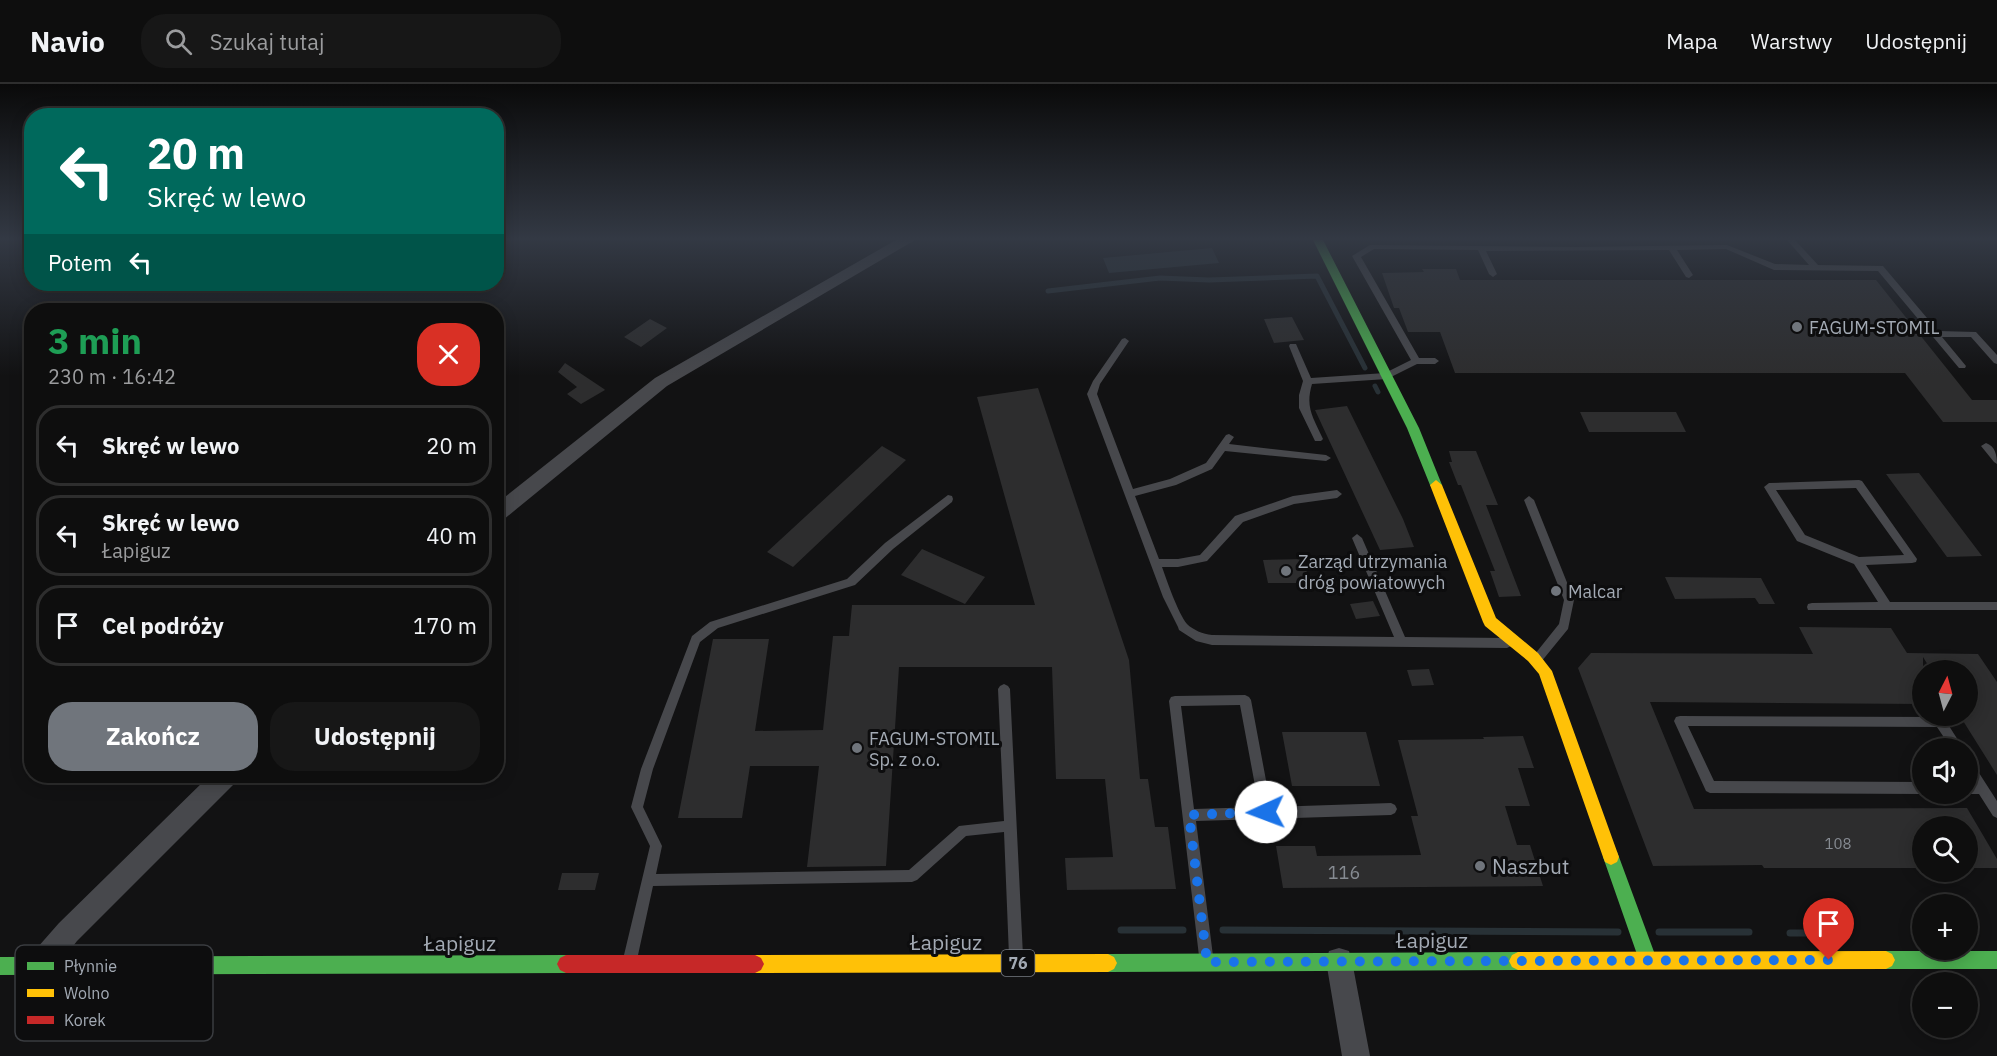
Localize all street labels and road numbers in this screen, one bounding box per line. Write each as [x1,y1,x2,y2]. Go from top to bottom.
street label: Łapiguz [1395,926,1468,954]
street label: Łapiguz [909,928,982,956]
street label: Łapiguz [423,929,496,957]
road number: 76 [1002,950,1034,976]

